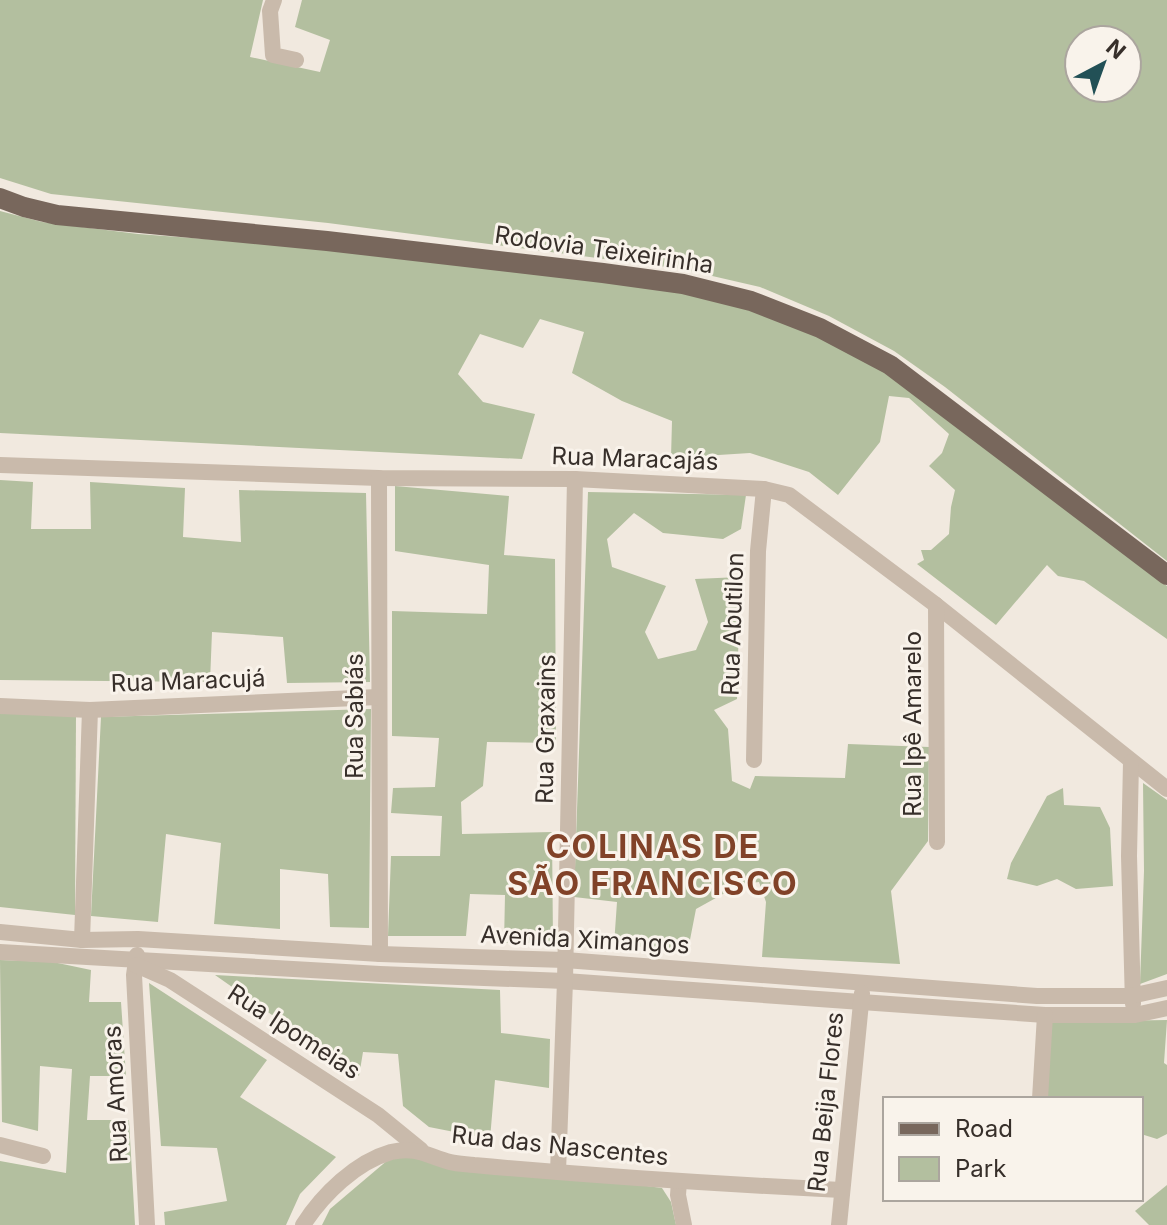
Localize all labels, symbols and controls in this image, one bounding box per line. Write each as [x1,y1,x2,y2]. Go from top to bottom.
north arrow [1063,24,1143,104]
text: N [1101,34,1131,64]
street label: Rodovia Teixeirinha [493,220,715,279]
street label: Rua Maracajás [551,441,719,476]
street label: Rua Abutilon [716,552,749,696]
street label: Rua Ipê Amarelo [898,631,927,817]
street label: Rua Sabiás [340,653,369,779]
street label: Rua Graxains [530,654,561,804]
street label: Rua Maracujá [110,663,266,698]
district label: COLINAS DE SÃO FRANCISCO [507,827,799,903]
street label: Avenida Ximangos [480,920,690,959]
street label: Rua Ipomeias [222,978,366,1085]
street label: Rua Beija Flores [802,1010,849,1194]
street label: Rua Amoras [97,1025,134,1163]
legend [883,1097,1143,1201]
text: Road [955,1114,1013,1143]
street label: Rua das Nascentes [450,1120,670,1171]
text: Park [955,1154,1006,1183]

